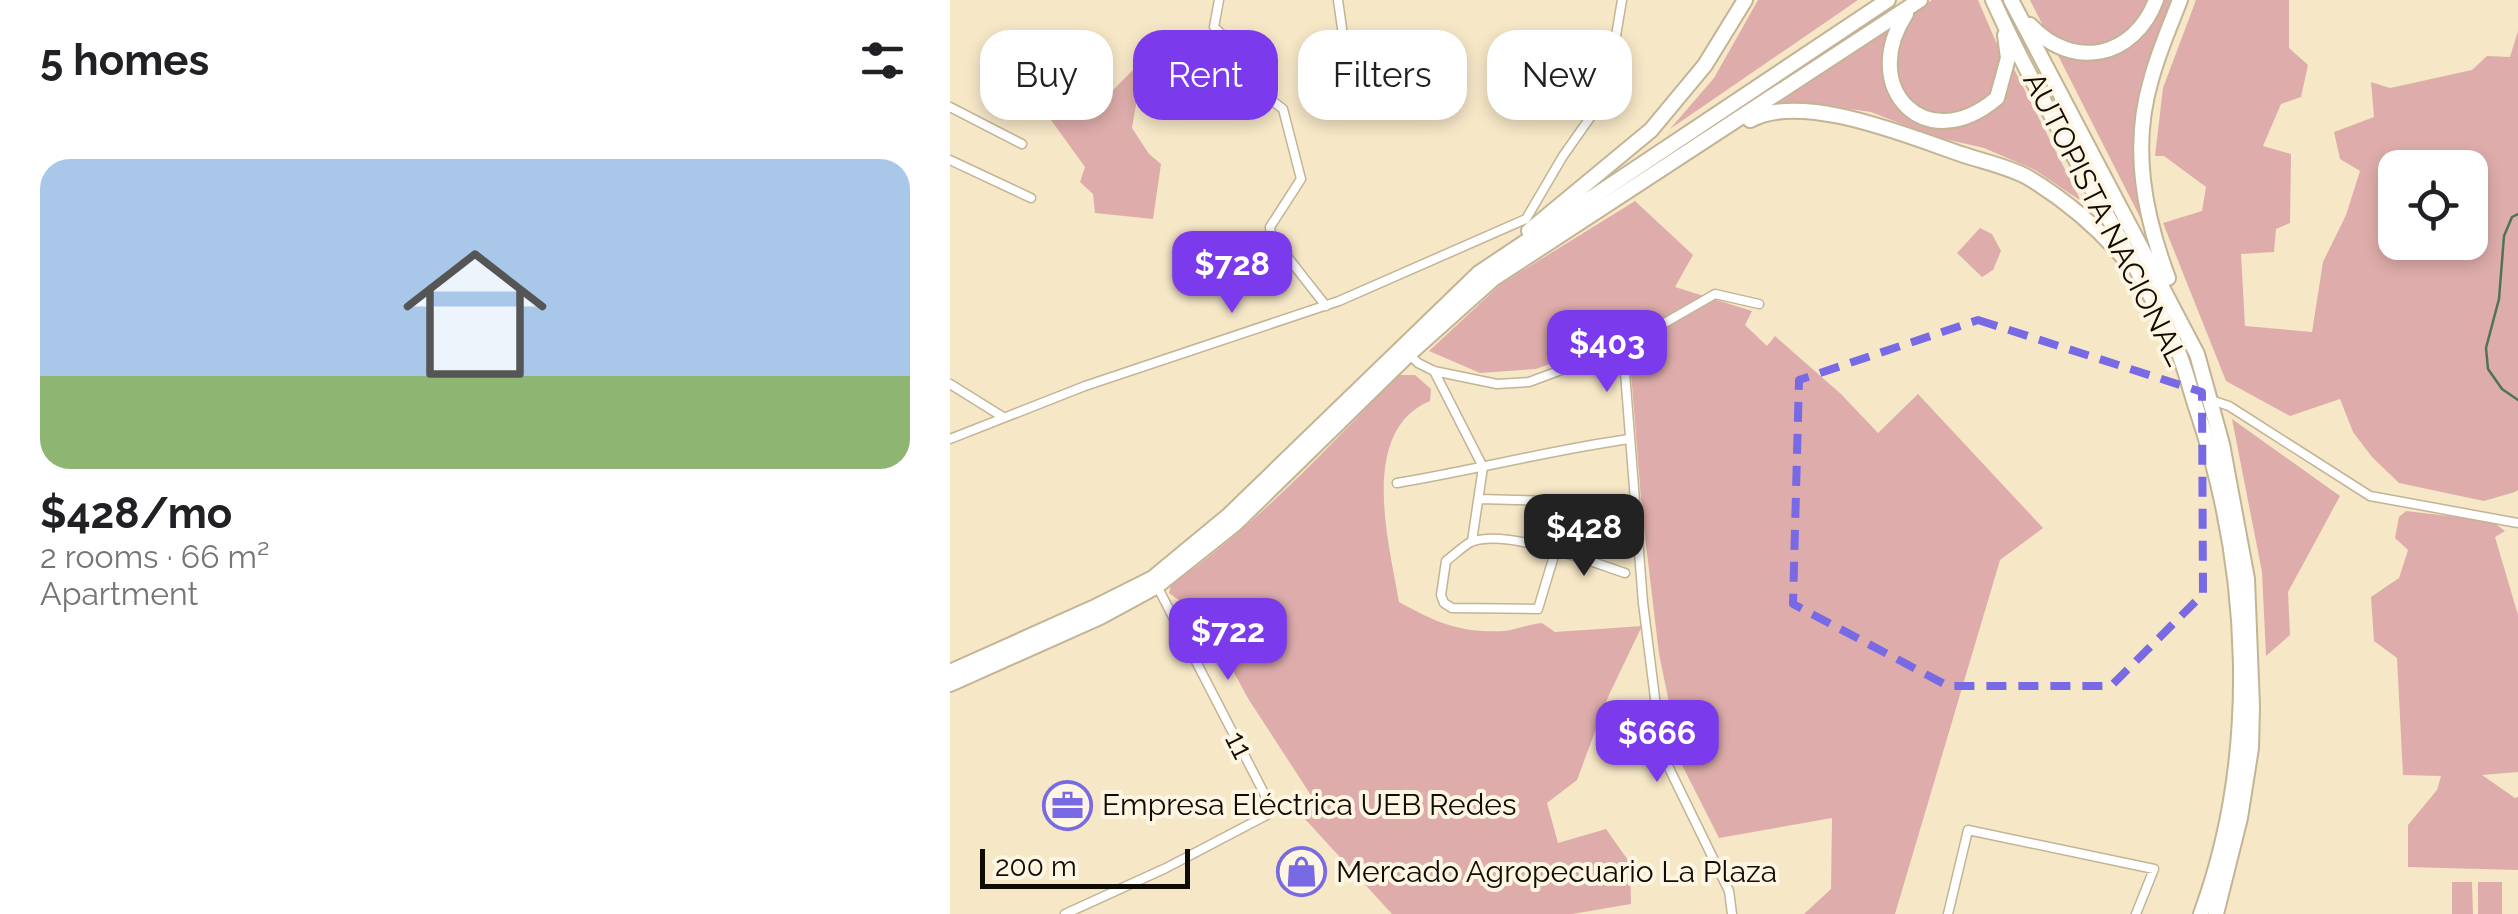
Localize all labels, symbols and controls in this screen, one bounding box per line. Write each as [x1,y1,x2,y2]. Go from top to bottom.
chip: Buy [980,30,1113,120]
chip: Rent [1133,30,1278,120]
chip: Filters [1298,30,1467,120]
chip: New [1487,30,1632,120]
icon: filters [855,33,910,88]
text: 5 homes [40,36,209,85]
street label: AUTOPISTA NACIONAL [2016,67,2195,371]
map controls [2378,150,2488,260]
button: locate [2378,150,2488,260]
icon: home [385,224,565,404]
pin: $728 [1173,231,1291,316]
text: $728 [1194,245,1270,282]
pin: $403 [1548,310,1666,395]
text: $403 [1569,324,1645,361]
text: $428/mo [40,489,232,538]
pin: $428 [1525,494,1643,579]
text: $428 [1546,508,1622,545]
text: 2 rooms · 66 m² [40,538,269,575]
text: Apartment [40,575,198,612]
pin: $722 [1169,598,1287,683]
text: $722 [1191,612,1265,649]
pin: $666 [1598,700,1716,785]
text: $666 [1618,714,1696,751]
street label: 11 [1218,725,1261,764]
office icon: Empresa Eléctrica UEB Redes [1041,779,1093,831]
place label: Empresa Eléctrica UEB Redes [1102,787,1516,822]
scale bar [980,844,1190,888]
shop icon: Mercado Agropecuario La Plaza [1275,846,1327,898]
text: 200 m [995,850,1077,883]
place label: Mercado Agropecuario La Plaza [1336,854,1777,889]

